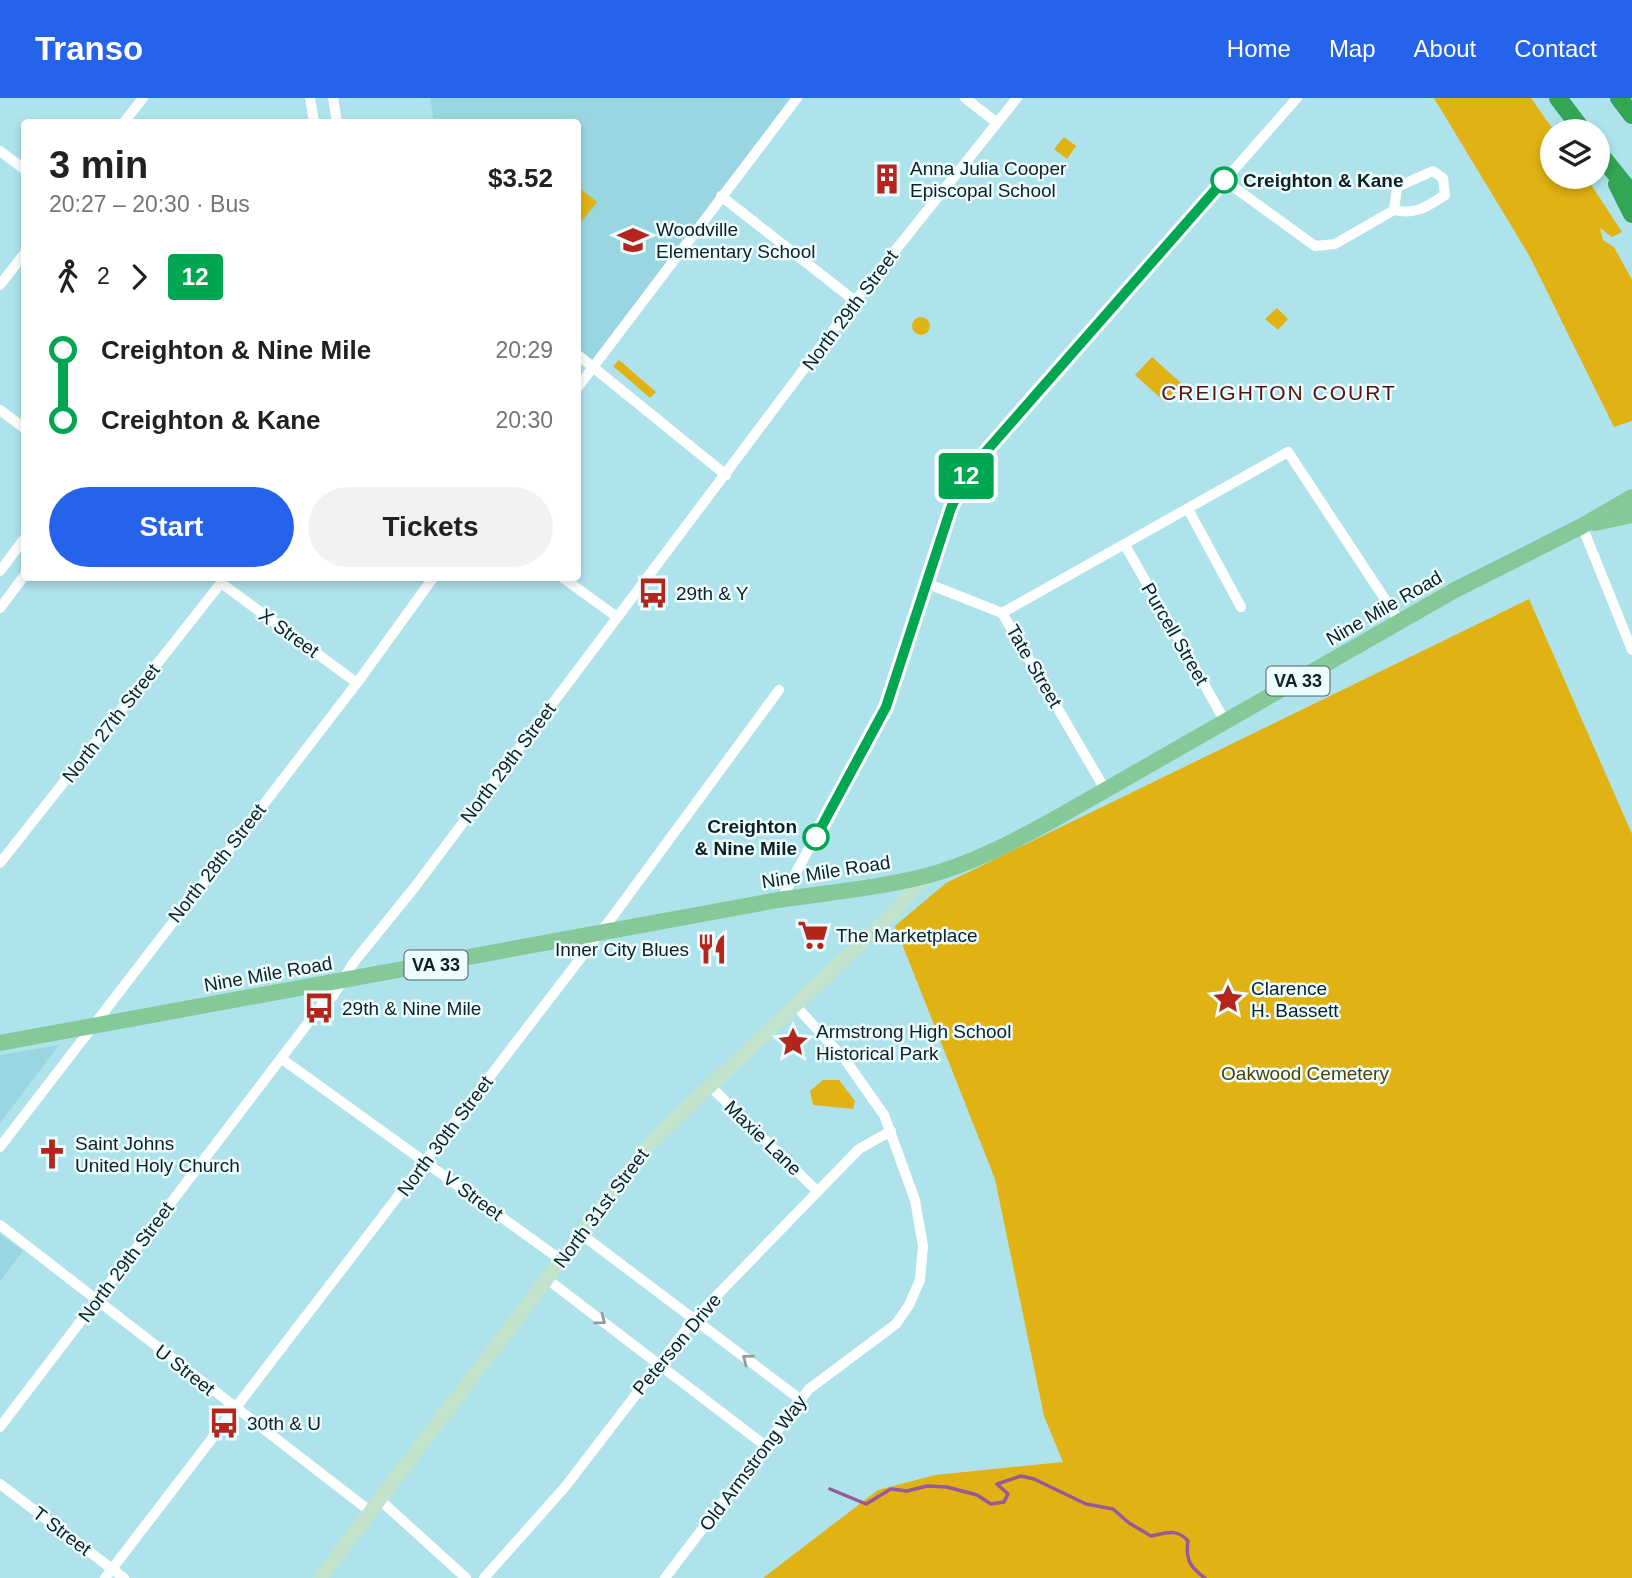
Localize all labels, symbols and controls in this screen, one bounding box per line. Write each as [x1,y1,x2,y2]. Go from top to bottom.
text: Transo [35,30,143,67]
text: Home [1227,35,1291,62]
text: Map [1329,35,1376,62]
text: About [1414,35,1476,62]
text: Contact [1514,35,1597,62]
map controls [1540,119,1610,189]
button: layers [1540,119,1610,189]
text: 3 min [49,144,148,186]
place label: Anna Julia Cooper Episcopal School [910,158,1067,201]
building icon: Anna Julia Cooper Episcopal School [870,162,904,196]
text: $3.52 [488,163,553,193]
marker: Creighton & Kane [1211,167,1237,193]
place label: Creighton & Kane [1243,170,1403,191]
text: 20:27 – 20:30 · Bus [49,191,250,217]
place label: Woodville Elementary School [656,219,815,262]
school or university icon: Woodville Elementary School [616,223,650,257]
street label: North 29th Street [798,245,902,374]
icon: walk [49,258,87,296]
icon: forward [120,258,158,296]
text: 2 [97,263,110,289]
text: 12 [182,263,209,290]
text: Creighton & Nine Mile [101,335,371,365]
text: 20:29 [495,337,553,363]
district label: CREIGHTON COURT [1161,381,1397,404]
text: Creighton & Kane [101,405,321,435]
text: 20:30 [495,407,553,433]
line badge: 12 [934,453,998,499]
text: 12 [953,462,979,489]
button: Start [49,487,294,567]
button: Tickets [308,487,553,567]
street label: Nine Mile Road [1322,566,1446,650]
bus stop icon: 29th & Y [636,576,670,610]
street label: Purcell Street [1137,579,1213,689]
place label: 29th & Y [676,583,749,604]
street label: X Street [255,604,324,662]
street label: Tate Street [1002,621,1066,712]
street label: North 27th Street [58,659,164,786]
road number: VA 33 [1266,666,1330,696]
street label: North 29th Street [456,698,560,827]
street label: North 28th Street [164,799,270,926]
place label: Creighton & Nine Mile [695,816,797,859]
marker: Creighton & Nine Mile [803,824,829,850]
street label: Nine Mile Road [760,851,892,893]
supermarket icon: The Marketplace [796,918,830,952]
place label: The Marketplace [836,925,978,946]
restaurant icon: Inner City Blues [695,932,729,966]
place label: Inner City Blues [555,939,689,960]
road number: VA 33 [404,950,467,980]
street label: Nine Mile Road [202,952,334,996]
place label: Clarence H. Bassett [1251,978,1339,1021]
place icon: Clarence H. Bassett [1211,982,1245,1016]
bus stop icon: 29th & Nine Mile [302,991,336,1025]
place label: 29th & Nine Mile [342,998,481,1019]
place label: Armstrong High School Historical Park [816,1021,1011,1064]
place icon: Armstrong High School Historical Park [776,1025,810,1059]
park label: Oakwood Cemetery [1221,1063,1389,1084]
street label: North 30th Street [393,1071,497,1200]
street label: Maxie Lane [720,1096,806,1180]
place label: Saint Johns United Holy Church [75,1133,240,1176]
church icon: Saint Johns United Holy Church [35,1137,69,1171]
street label: North 31st Street [549,1144,653,1272]
street label: V Street [439,1167,508,1225]
street label: North 29th Street [74,1197,178,1326]
street label: Peterson Drive [629,1289,725,1399]
one-way arrow [593,1312,606,1325]
street label: U Street [151,1340,219,1400]
one-way arrow [742,1355,755,1368]
street label: Old Armstrong Way [695,1391,811,1535]
bus stop icon: 30th & U [207,1406,241,1440]
place label: 30th & U [247,1413,321,1434]
street label: T Street [29,1502,96,1560]

